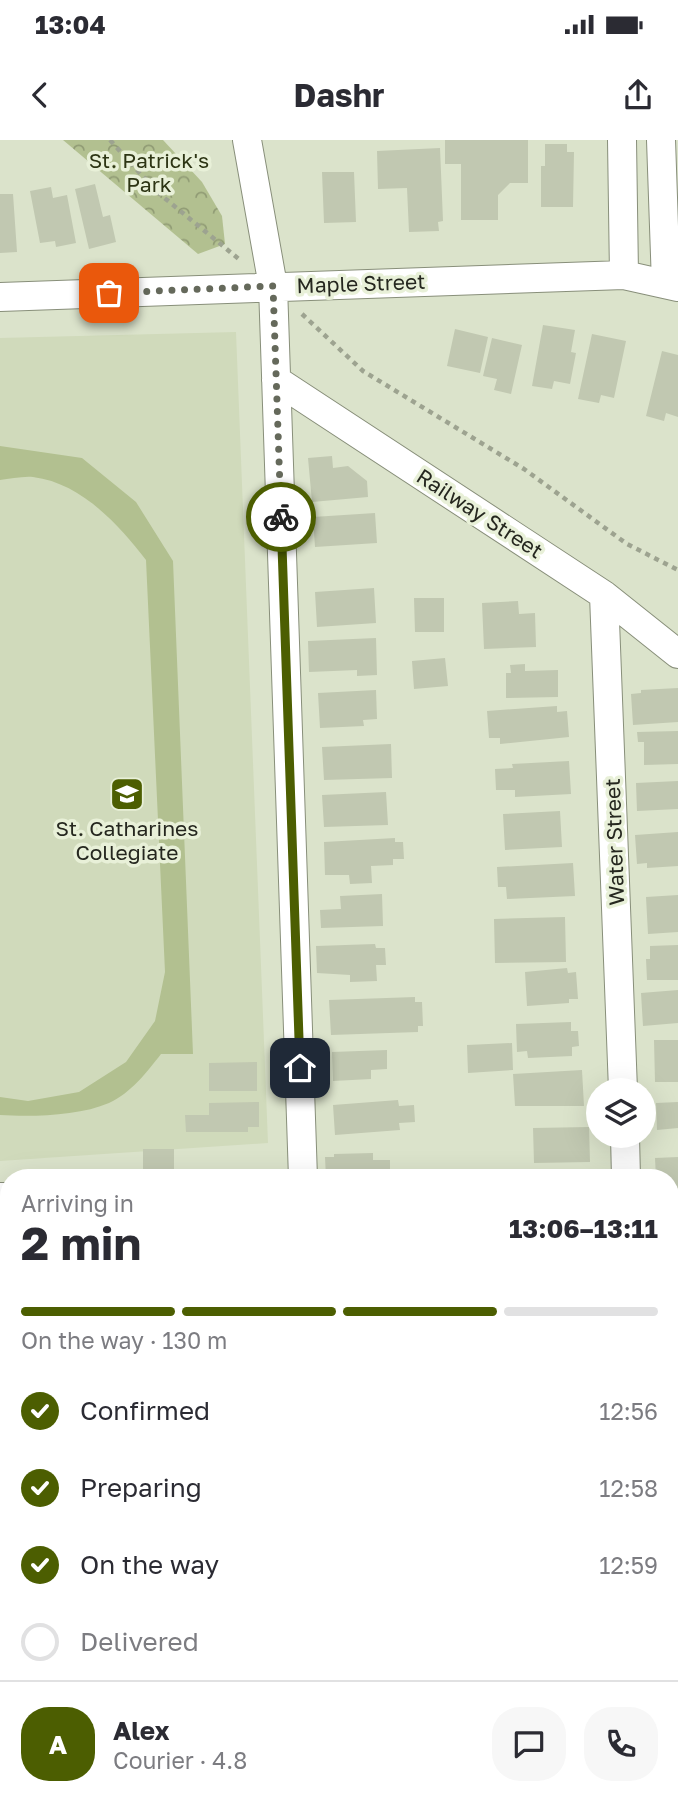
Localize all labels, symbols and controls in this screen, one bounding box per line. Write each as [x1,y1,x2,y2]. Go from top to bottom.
text: 13:04 [35,9,106,40]
icon: back [21,76,59,114]
text: Dashr [293,76,385,114]
icon: share [619,76,657,114]
park label: St. Patrick's Park [89,147,209,197]
pin [79,263,139,323]
street label: Maple Street [296,268,426,298]
icon: bag [90,274,128,312]
street label: Railway Street [412,463,548,563]
courier [246,482,316,552]
icon: bike [262,498,300,536]
school or university icon: St. Catharines Collegiate [108,775,146,813]
street label: Water Street [599,778,629,906]
place label: St. Catharines Collegiate [56,815,198,865]
pin [270,1038,330,1098]
icon: home [281,1049,319,1087]
map controls [586,1078,656,1148]
button: layers [586,1078,656,1148]
text: Arriving in [21,1189,134,1217]
text: 13:06–13:11 [509,1213,658,1244]
text: 2 min [21,1215,141,1270]
text: On the way · 130 m [21,1326,227,1354]
icon: check [21,1392,59,1430]
text: Confirmed [80,1395,210,1426]
text: 12:56 [599,1397,658,1425]
icon: check [21,1469,59,1507]
text: Preparing [80,1472,202,1503]
text: 12:58 [599,1474,658,1502]
icon: check [21,1546,59,1584]
text: On the way [80,1549,219,1580]
text: 12:59 [599,1551,658,1579]
text: Delivered [80,1626,199,1657]
button: chat [492,1707,566,1781]
button: phone [584,1707,658,1781]
text: Alex [113,1715,170,1746]
text: A [49,1729,67,1760]
text: Courier · 4.8 [113,1746,247,1774]

